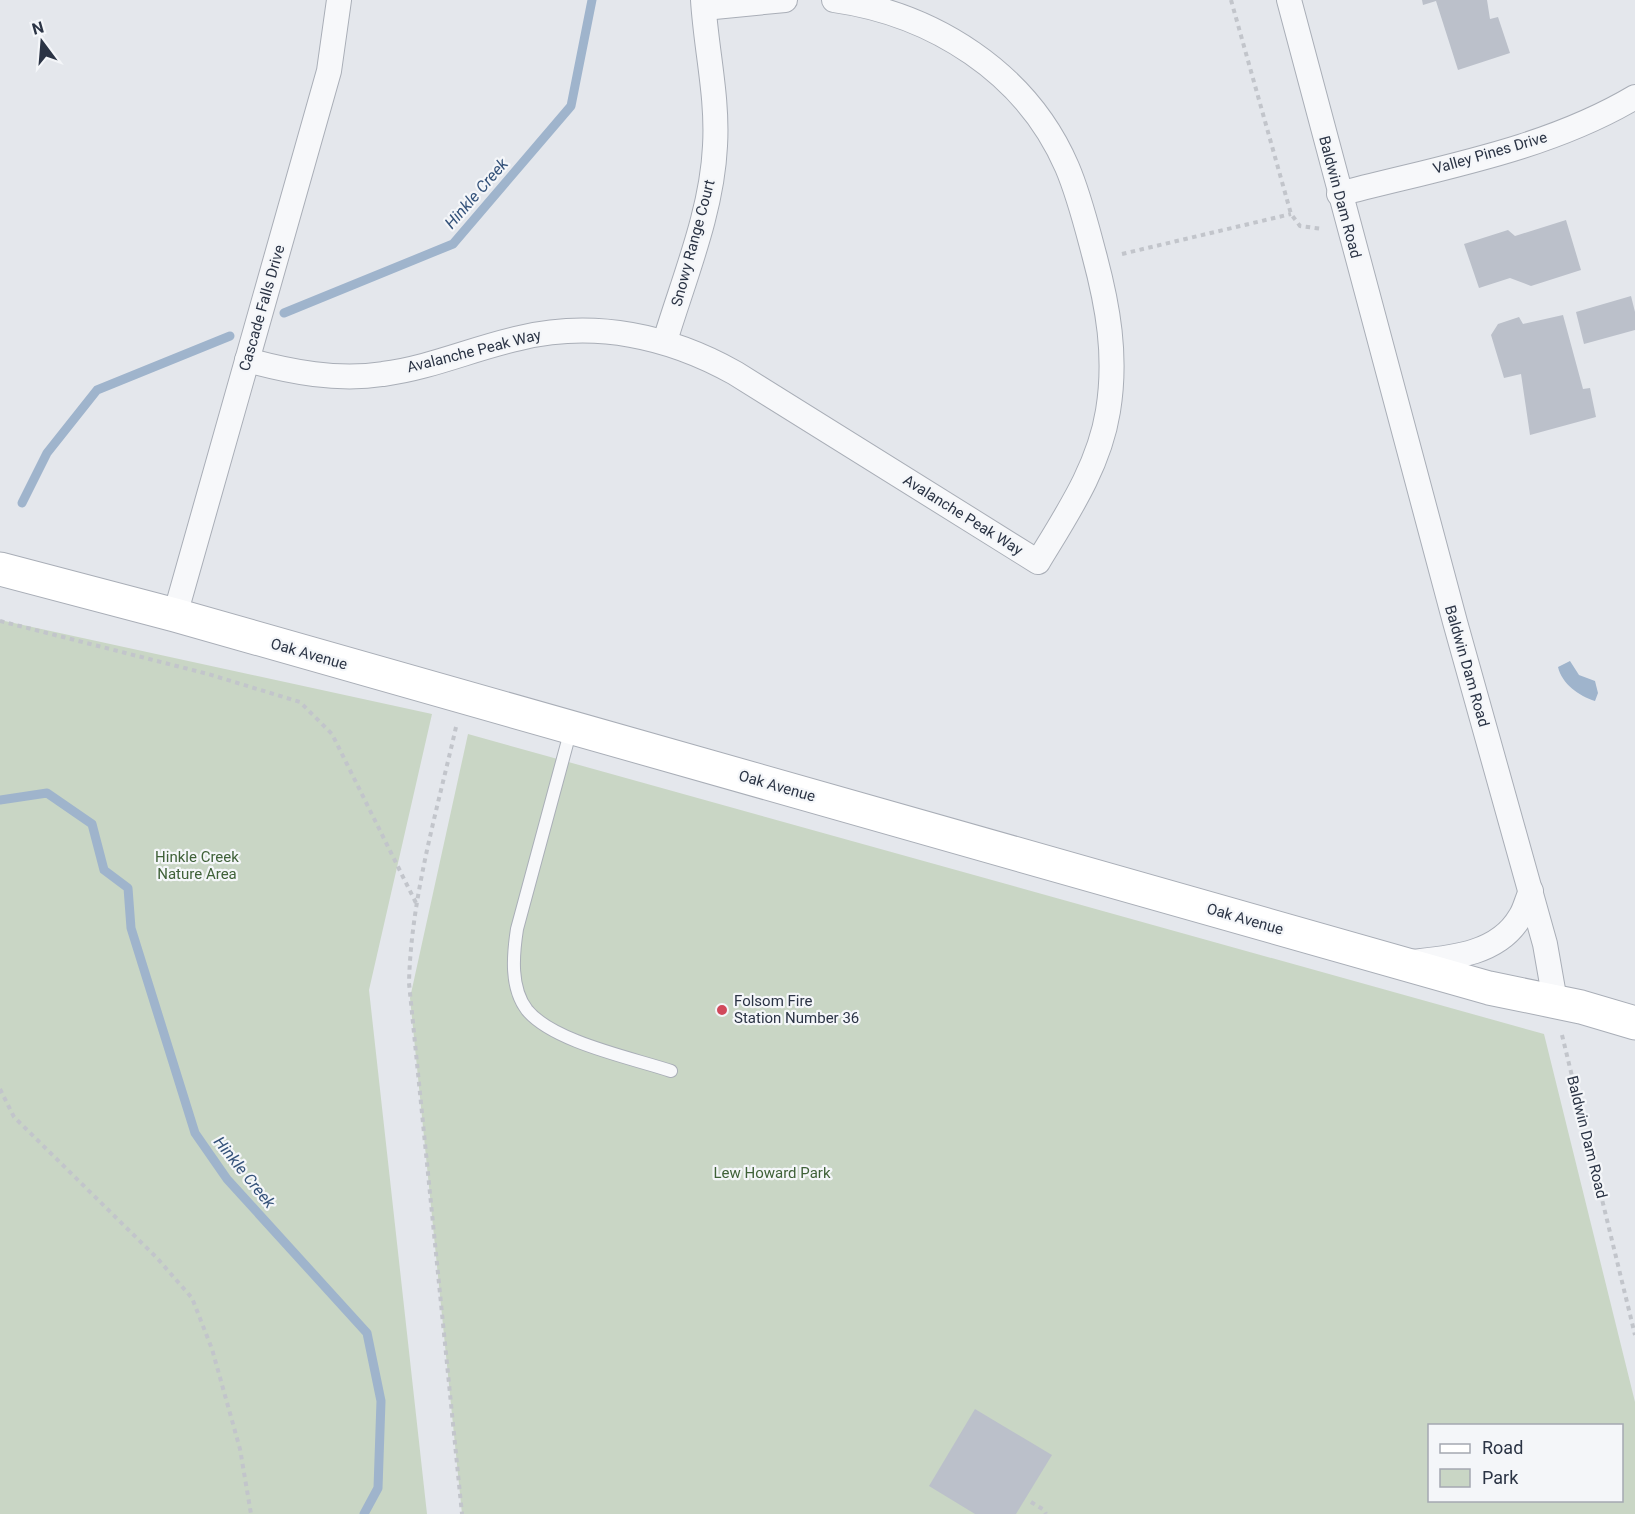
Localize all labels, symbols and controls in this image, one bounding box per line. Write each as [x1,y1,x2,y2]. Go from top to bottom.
north arrow [12,12,72,72]
text: N [30,17,46,39]
street label: Valley Pines Drive [1431,128,1549,178]
street label: Baldwin Dam Road [1315,134,1365,260]
water label: Hinkle Creek [441,154,513,232]
street label: Snowy Range Court [667,178,719,308]
street label: Cascade Falls Drive [235,243,289,373]
street label: Avalanche Peak Way [405,326,543,376]
street label: Avalanche Peak Way [900,471,1026,559]
street label: Baldwin Dam Road [1441,603,1493,729]
street label: Oak Avenue [269,634,349,674]
street label: Oak Avenue [737,766,817,806]
park label: Hinkle Creek Nature Area [155,848,239,883]
street label: Oak Avenue [1205,899,1285,939]
place label: Folsom Fire Station Number 36 [734,992,859,1027]
marker: Folsom Fire Station Number 36 [715,1003,729,1017]
street label: Baldwin Dam Road [1563,1074,1611,1200]
water label: Hinkle Creek [210,1133,280,1213]
park label: Lew Howard Park [713,1164,831,1182]
legend [1428,1424,1623,1502]
text: Road [1482,1437,1523,1458]
text: Park [1482,1467,1519,1488]

